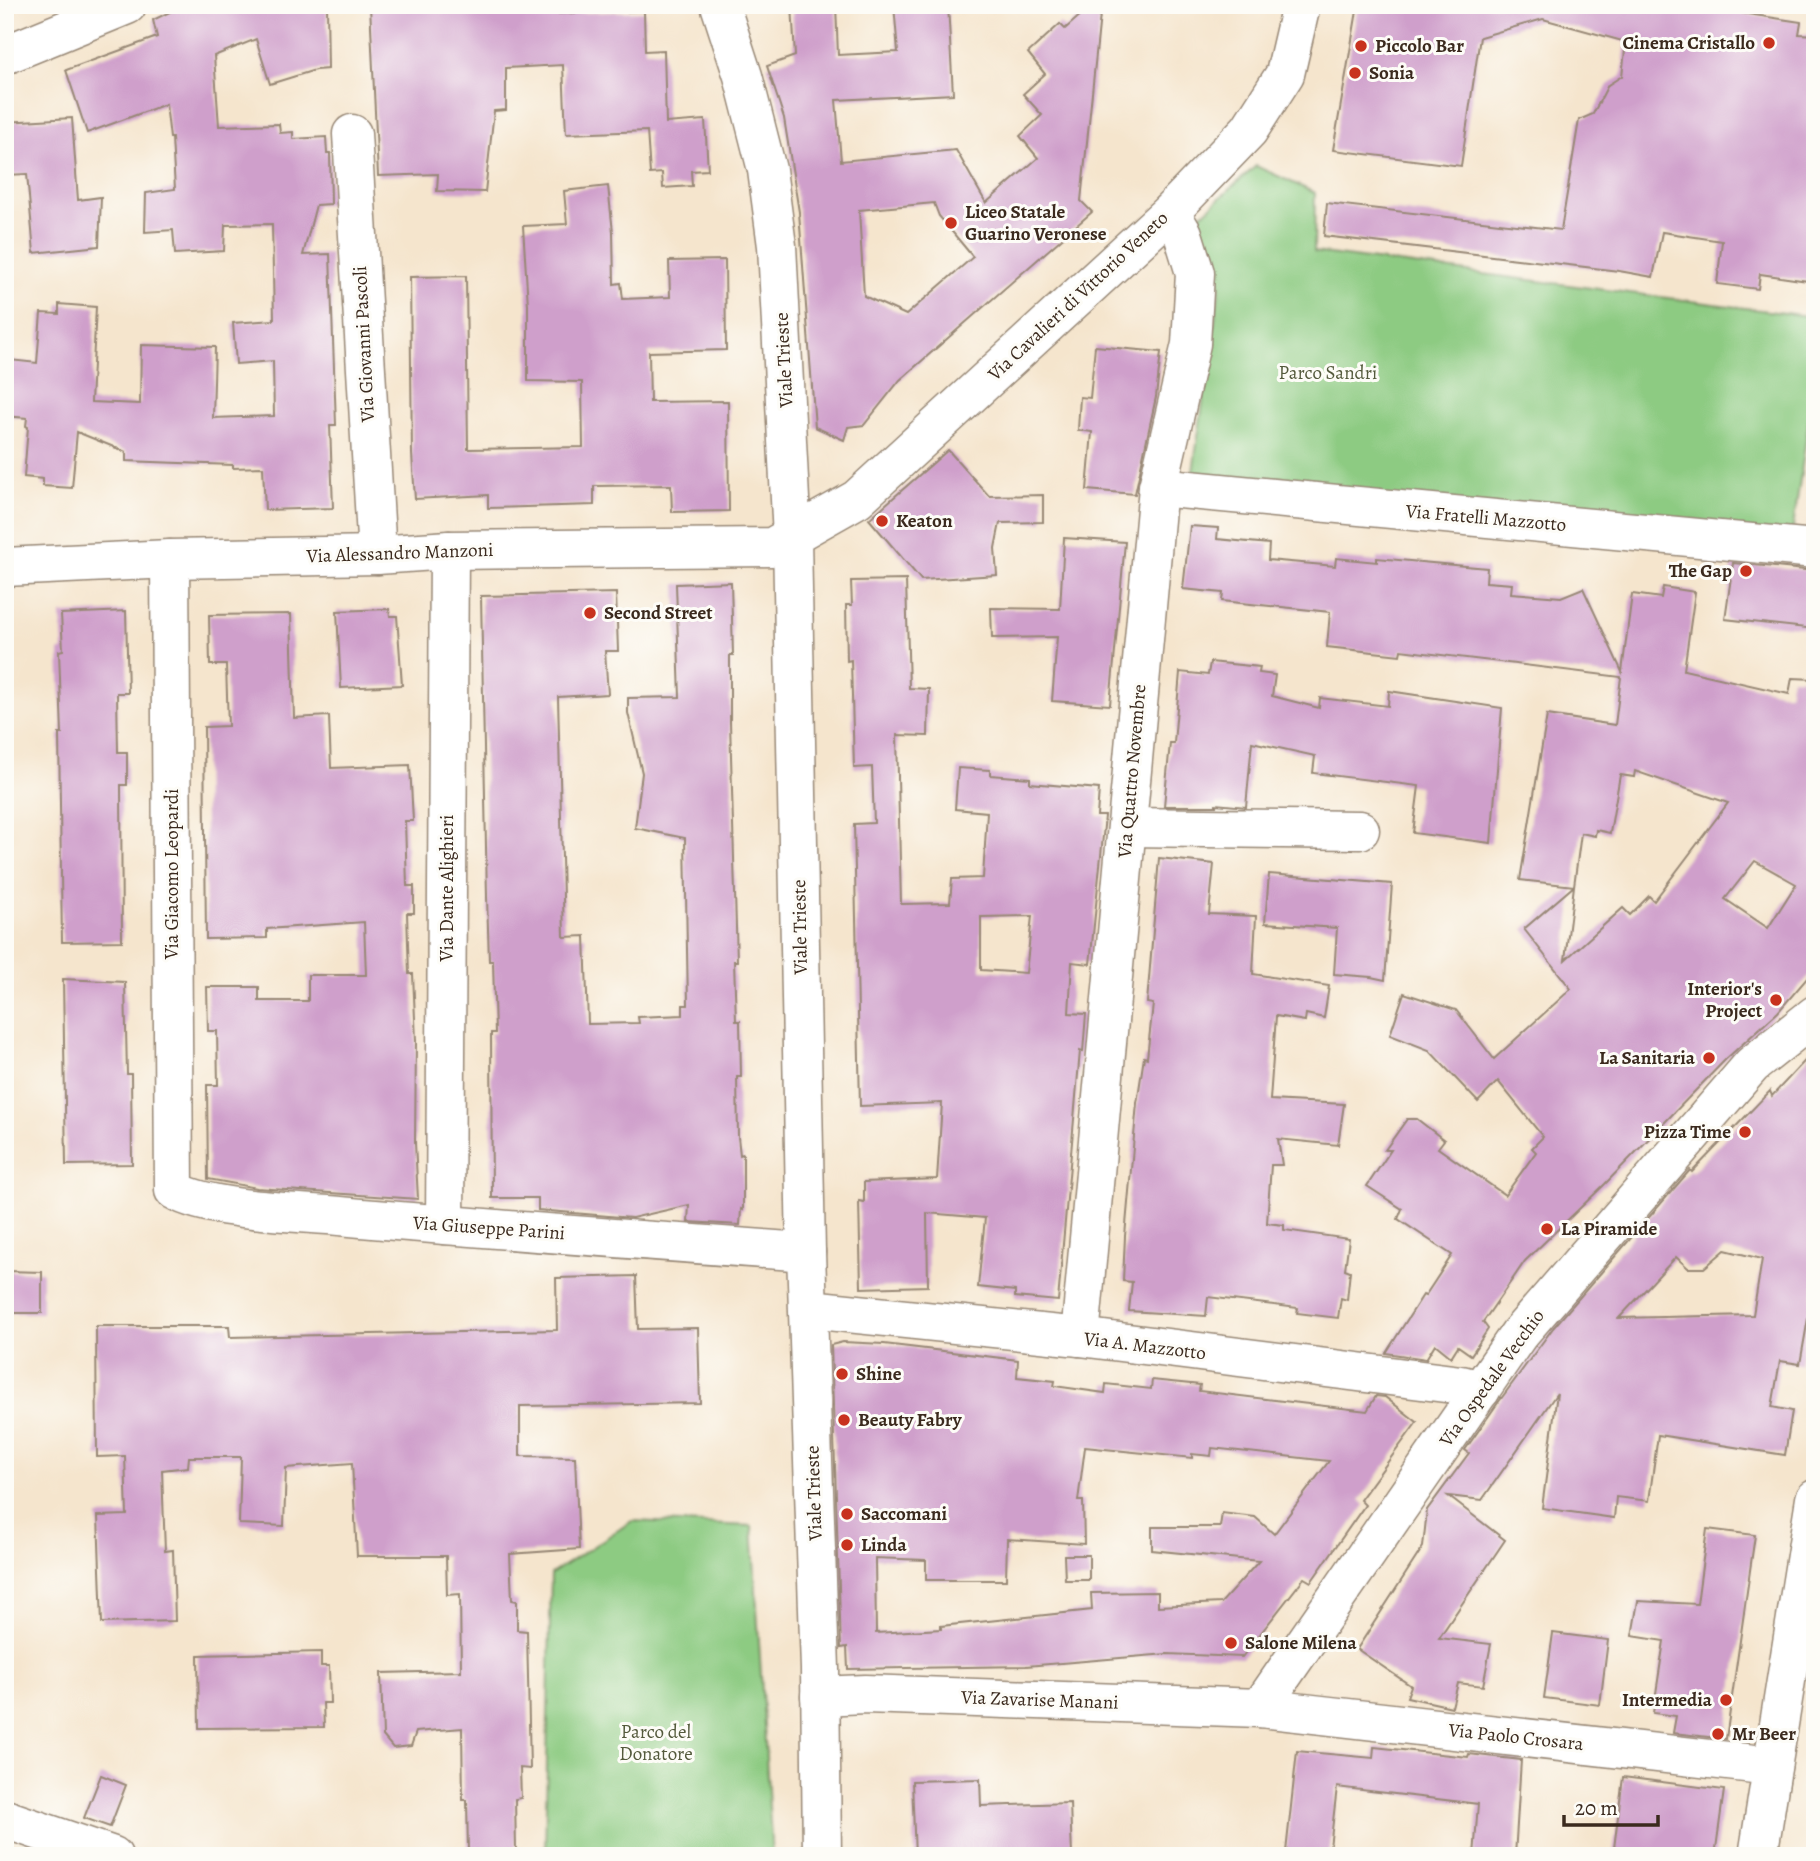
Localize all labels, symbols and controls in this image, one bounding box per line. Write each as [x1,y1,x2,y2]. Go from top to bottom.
place label: Cinema Cristallo [1622,30,1755,56]
place label: Piccolo Bar [1375,33,1464,59]
marker: Cinema Cristallo [1761,35,1777,51]
marker: Piccolo Bar [1353,38,1369,54]
place label: Sonia [1369,60,1415,86]
marker: Sonia [1347,65,1363,81]
place label: Liceo Statale Guarino Veronese [965,199,1107,247]
street label: Via Cavalieri di Vittorio Veneto [981,205,1174,387]
marker: Liceo Statale Guarino Veronese [943,215,959,231]
street label: Via Giovanni Pascoli [347,265,381,424]
street label: Viale Trieste [769,312,800,409]
park label: Parco Sandri [1279,360,1377,386]
street label: Via Fratelli Mazzotto [1404,498,1567,538]
place label: Keaton [896,508,953,534]
marker: Keaton [874,513,890,529]
street label: Via Alessandro Manzoni [305,537,494,569]
place label: The Gap [1669,558,1732,584]
marker: The Gap [1738,563,1754,579]
place label: Second Street [604,600,713,626]
marker: Second Street [582,605,598,621]
street label: Via Quattro Novembre [1111,683,1153,860]
street label: Via Giacomo Leopardi [159,789,185,960]
street label: Via Dante Alighieri [434,815,460,962]
street label: Viale Trieste [786,879,814,976]
place label: Interior's Project [1687,976,1763,1024]
marker: Interior's Project [1768,992,1784,1008]
place label: La Sanitaria [1599,1045,1696,1071]
marker: La Sanitaria [1701,1050,1717,1066]
place label: Pizza Time [1644,1119,1731,1145]
marker: Pizza Time [1737,1124,1753,1140]
street label: Via Giuseppe Parini [411,1210,566,1246]
place label: La Piramide [1561,1216,1657,1242]
marker: La Piramide [1539,1221,1555,1237]
street label: Via Ospedale Vecchio [1433,1304,1551,1453]
street label: Via A. Mazzotto [1081,1325,1208,1366]
place label: Shine [856,1361,902,1387]
marker: Shine [834,1366,850,1382]
place label: Beauty Fabry [858,1407,963,1433]
marker: Beauty Fabry [836,1412,852,1428]
street label: Viale Trieste [799,1445,829,1542]
place label: Saccomani [861,1501,948,1527]
marker: Saccomani [839,1506,855,1522]
place label: Linda [861,1532,907,1558]
marker: Linda [839,1537,855,1553]
place label: Salone Milena [1245,1630,1358,1656]
marker: Salone Milena [1223,1635,1239,1651]
street label: Via Zavarise Manani [960,1684,1119,1716]
place label: Intermedia [1622,1687,1713,1713]
marker: Intermedia [1718,1692,1734,1708]
street label: Via Paolo Crosara [1446,1717,1585,1757]
park label: Parco del Donatore [619,1719,693,1767]
place label: Mr Beer [1732,1721,1796,1747]
marker: Mr Beer [1710,1726,1726,1742]
scale bar [1564,1784,1659,1828]
text: 20 m [1575,1794,1618,1822]

